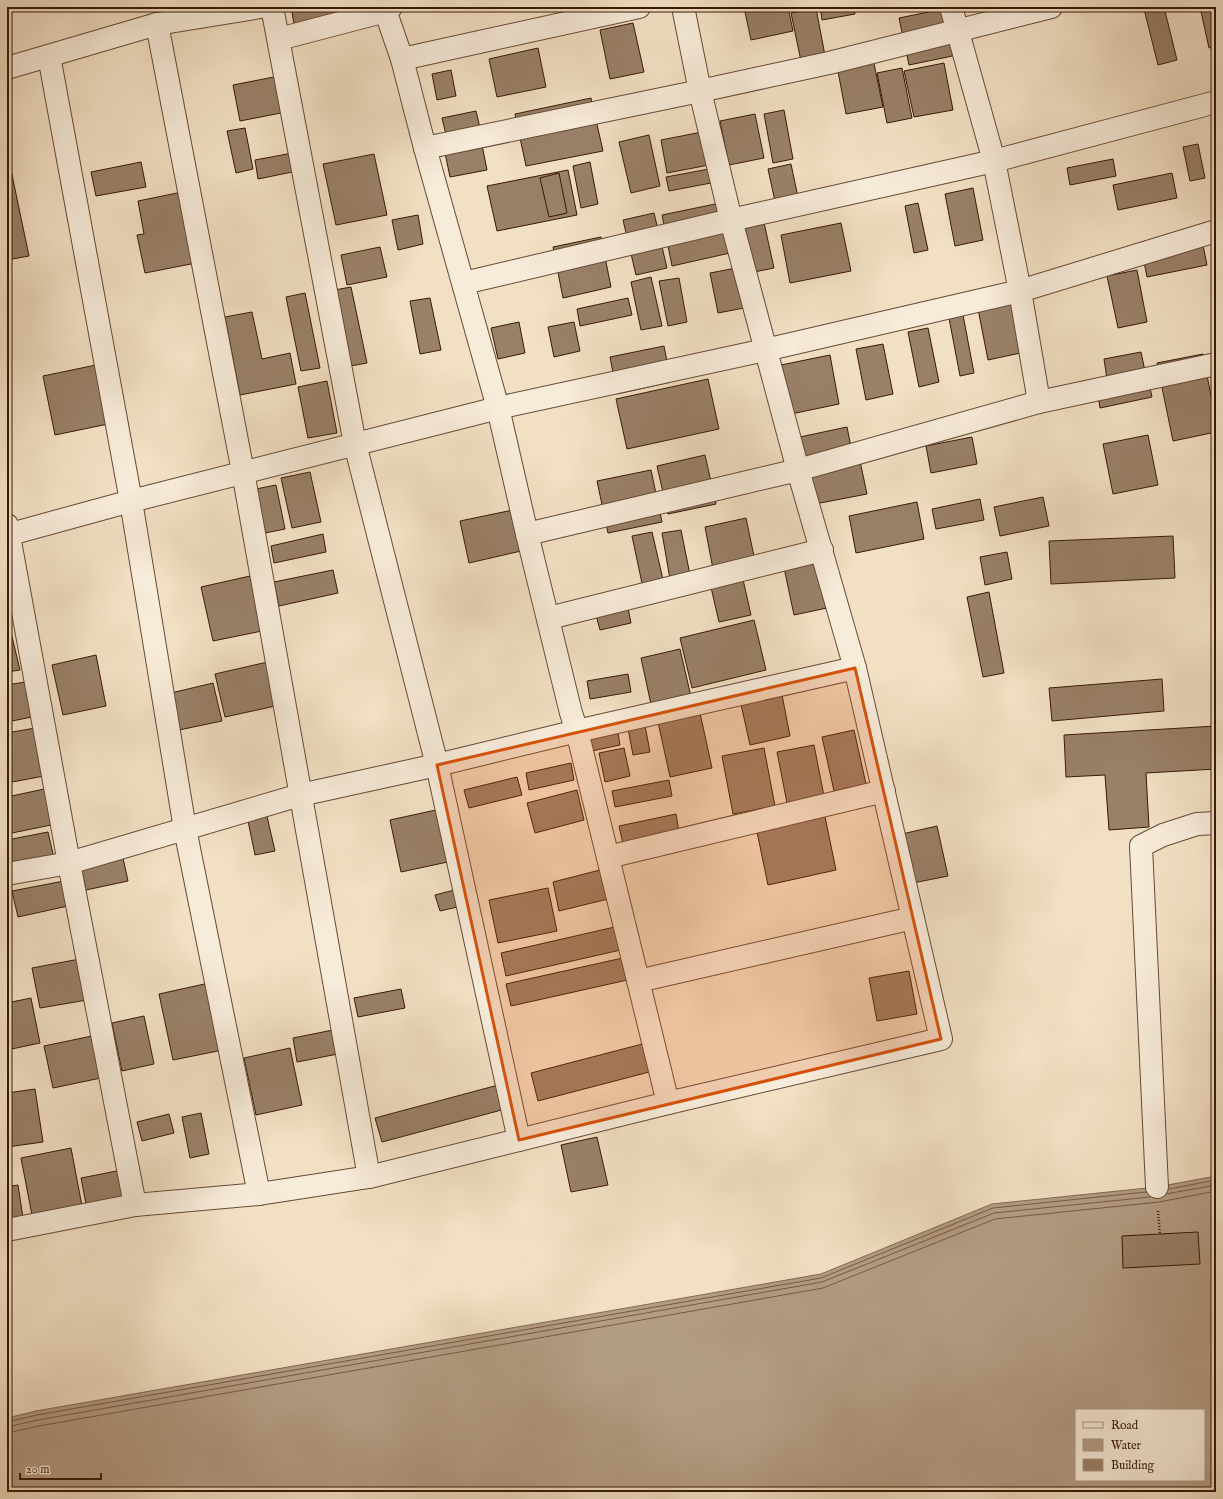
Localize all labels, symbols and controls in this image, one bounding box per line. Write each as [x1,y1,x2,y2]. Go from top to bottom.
legend [1075,1409,1205,1481]
text: Road [1111,1418,1139,1433]
text: Water [1111,1438,1142,1453]
scale bar [20,1455,101,1481]
text: Building [1111,1458,1155,1473]
text: 20 m [26,1462,49,1477]

